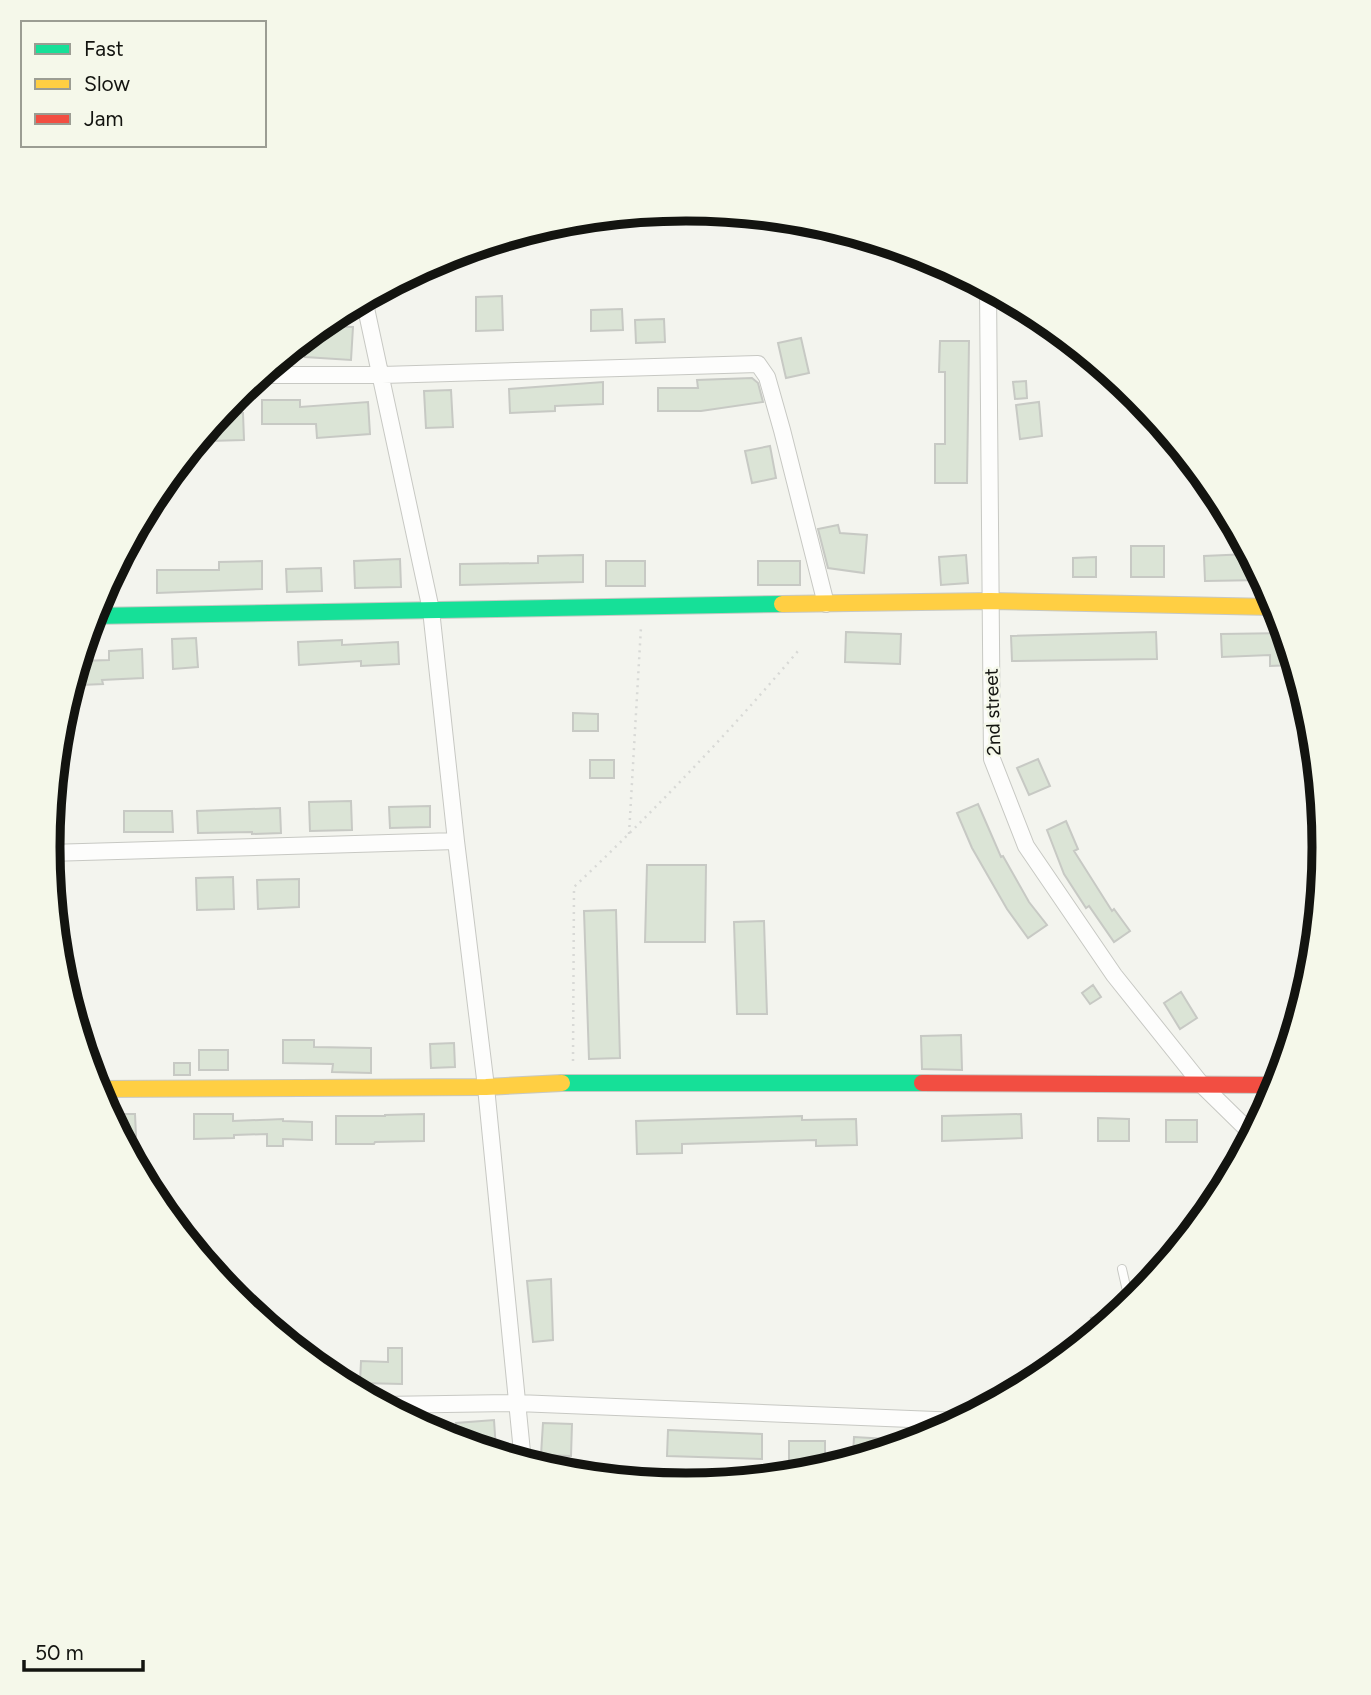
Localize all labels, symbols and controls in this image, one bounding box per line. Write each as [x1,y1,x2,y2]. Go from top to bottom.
legend [21,21,266,147]
text: Fast [84,36,124,61]
text: Slow [84,71,130,96]
text: Jam [84,106,123,131]
street label: 2nd street [979,668,1006,756]
scale bar [24,1628,144,1672]
text: 50 m [35,1640,84,1665]

